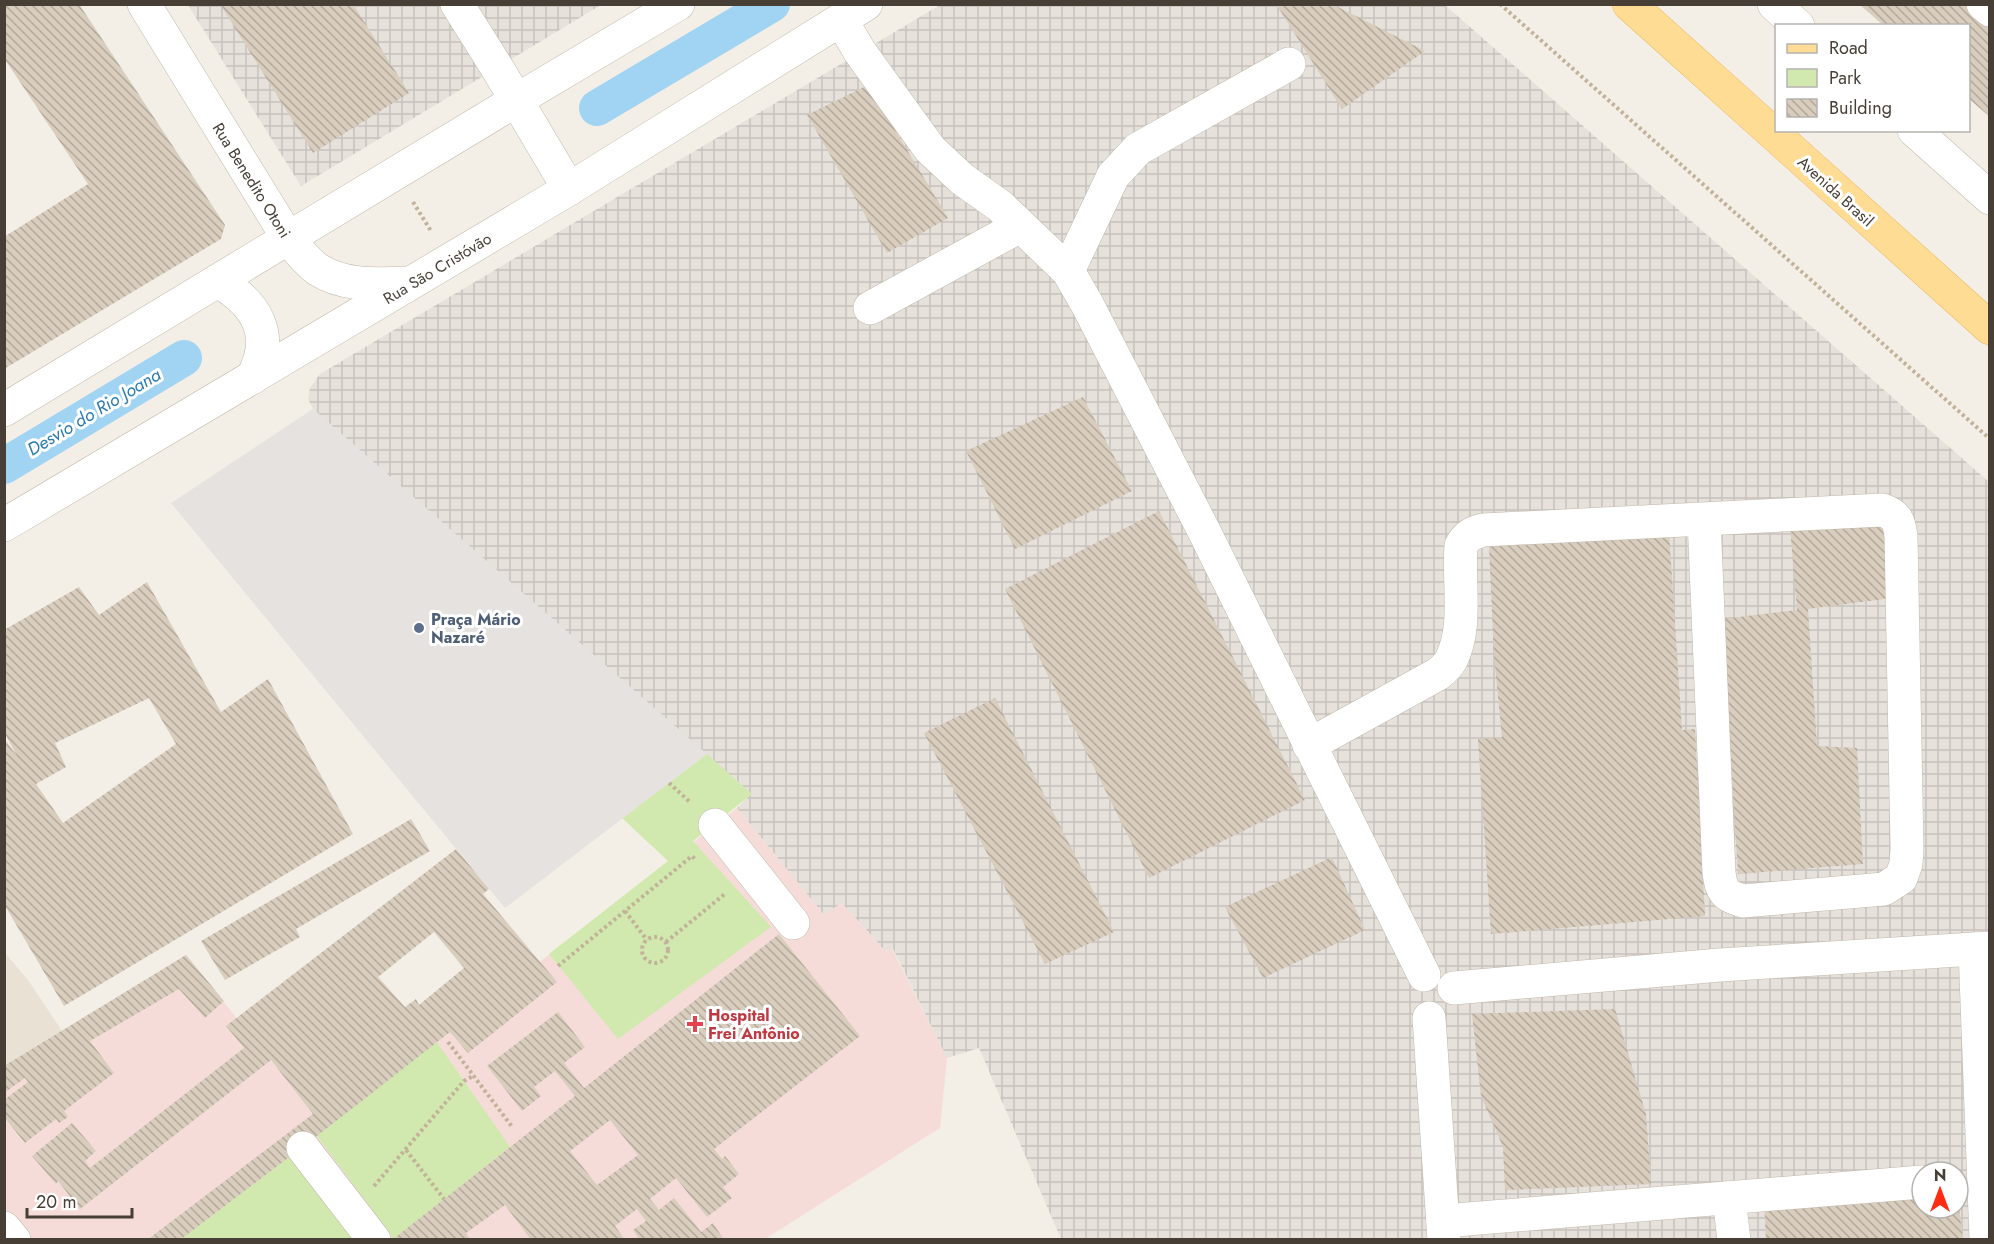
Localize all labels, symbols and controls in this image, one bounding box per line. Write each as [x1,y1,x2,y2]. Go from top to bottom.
legend [1775,24,1970,132]
text: Road [1829,35,1868,61]
text: Park [1829,65,1861,91]
text: Building [1829,95,1892,121]
street label: Rua Benedito Otoni [207,118,296,242]
street label: Avenida Brasil [1793,151,1879,232]
street label: Rua São Cristóvão [379,227,496,310]
water label: Desvio do Rio Joana [22,362,166,462]
place label: Praça Mário Nazaré [431,608,521,649]
marker: Praça Mário Nazaré [412,621,426,635]
place label: Hospital Frei Antônio [708,1004,800,1045]
marker: Hospital Frei Antônio [686,1015,704,1033]
north arrow [1910,1160,1970,1220]
text: N [1934,1164,1946,1187]
scale bar [27,1181,132,1219]
text: 20 m [36,1189,76,1215]

